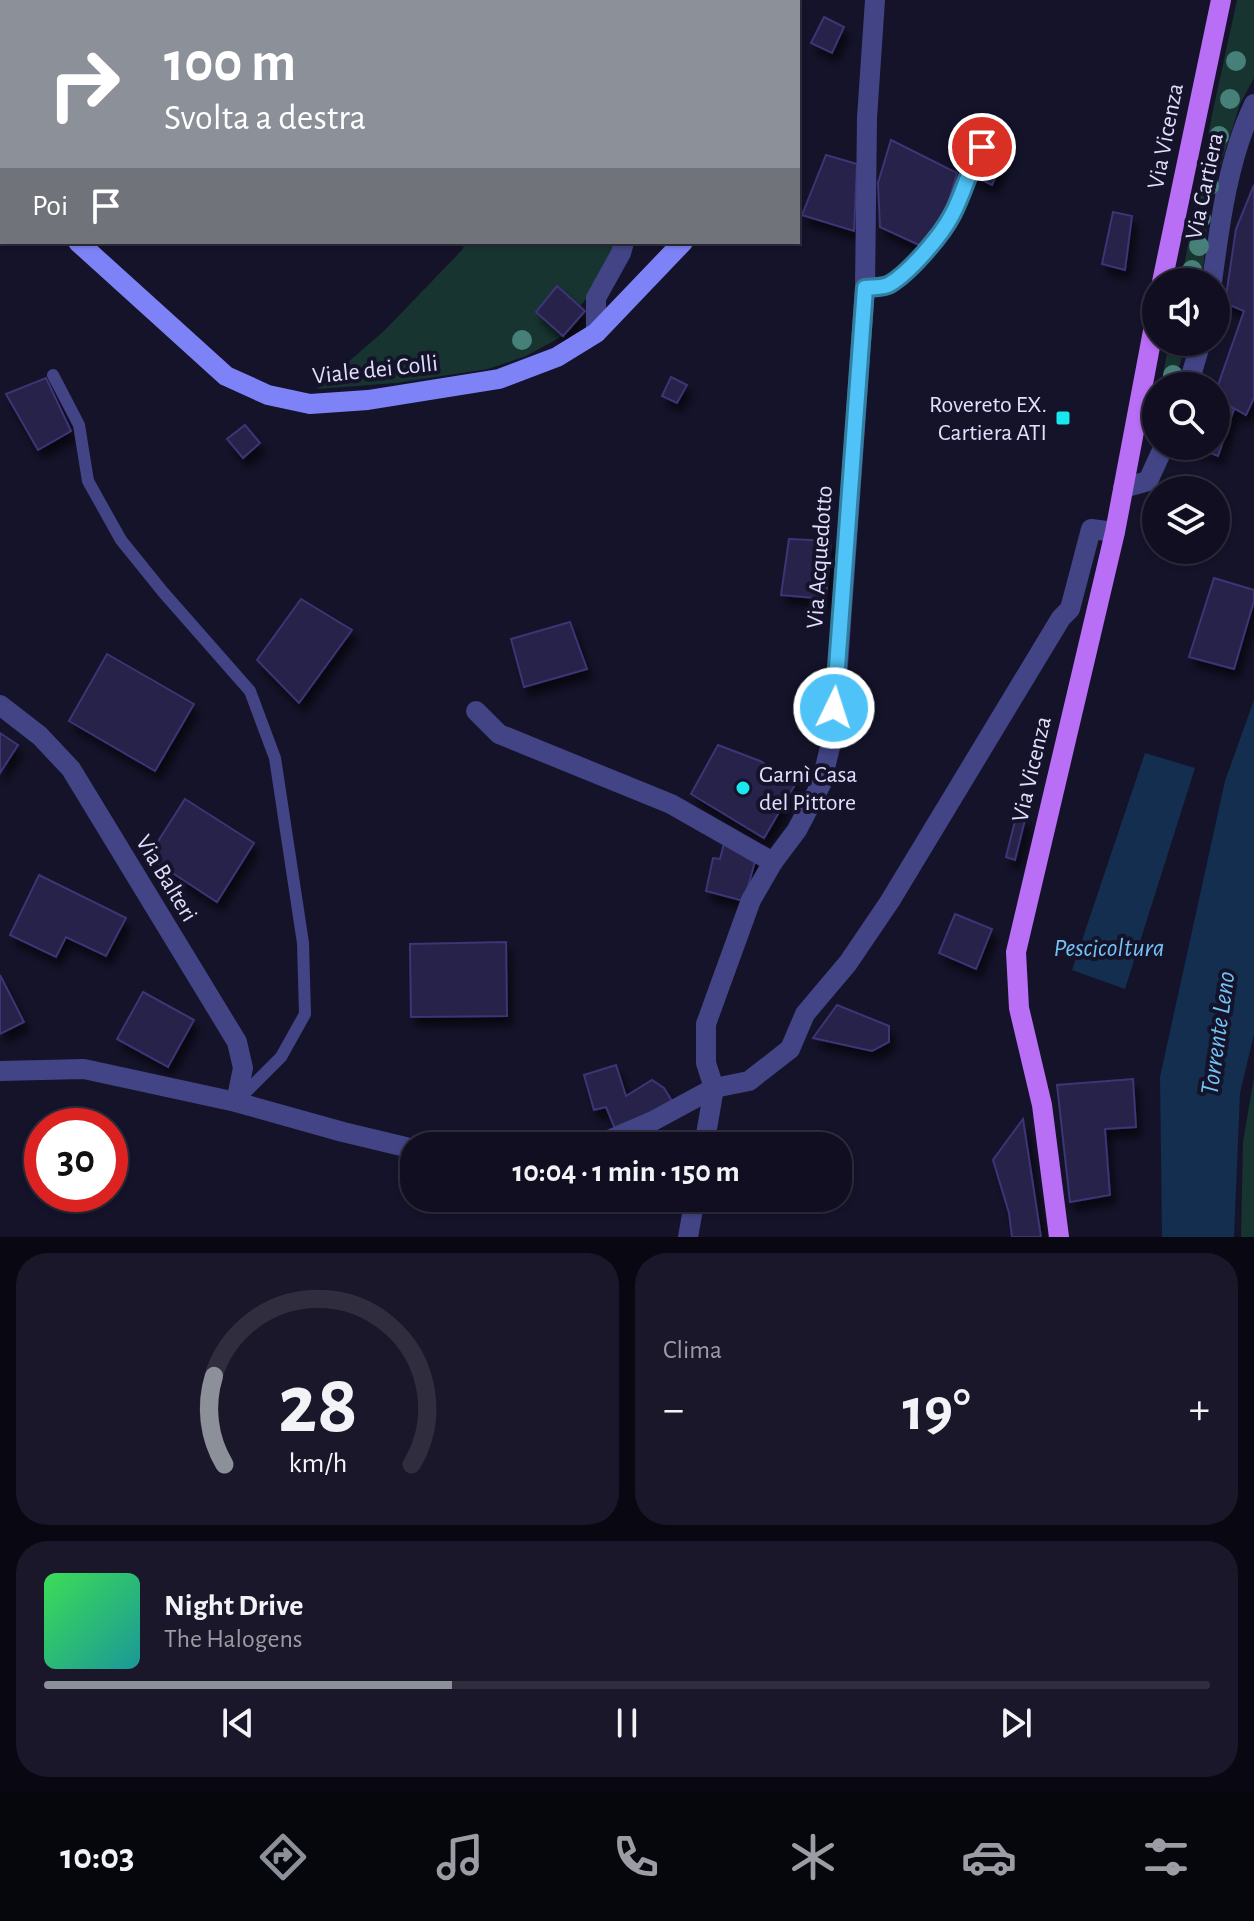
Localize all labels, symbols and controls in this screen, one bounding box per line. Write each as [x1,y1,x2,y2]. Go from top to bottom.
icon: right [32,32,136,136]
text: 100 m [164,35,296,91]
street label: Via Vicenza [1144,81,1188,191]
text: Svolta a destra [164,100,366,136]
pin [948,113,1016,181]
icon: arrive [960,125,1004,169]
street label: Via Cartiera [1182,131,1228,242]
icon: arrive [84,184,128,228]
text: Poi [32,191,68,221]
map controls [1142,268,1230,564]
button: sound [1142,268,1230,356]
street label: Viale dei Colli [311,351,439,389]
button: search [1142,372,1230,460]
place label: Rovereto EX. Cartiera ATI [929,393,1047,445]
marker: Rovereto EX. Cartiera ATI [1054,409,1072,427]
button: layers [1142,476,1230,564]
street label: Via Acquedotto [803,485,837,630]
position arrow [792,666,876,750]
street label: Via Vicenza [1008,714,1056,824]
place label: Garnì Casa del Pittore [759,763,857,815]
marker: Garnì Casa del Pittore [734,779,752,797]
street label: Via Balteri [131,831,201,926]
water label: Pescicoltura [1054,935,1164,961]
water label: Torrente Leno [1196,970,1240,1097]
speed limit sign: 30 [24,1108,128,1212]
text: 10:04 · 1 min · 150 m [512,1157,740,1187]
text: Clima [663,1337,722,1363]
text: 28 [277,1364,358,1448]
text: 19° [902,1381,971,1441]
text: − [663,1388,684,1432]
text: + [1189,1388,1210,1432]
text: km/h [288,1449,347,1478]
text: Night Drive [164,1591,303,1621]
text: The Halogens [164,1626,302,1652]
icon: previous [216,1701,260,1745]
icon: pause [605,1701,649,1745]
icon: next [994,1701,1038,1745]
icon: directions [255,1829,311,1885]
icon: music [432,1829,488,1885]
icon: phone [608,1829,664,1885]
icon: climate [785,1829,841,1885]
icon: car [961,1829,1017,1885]
icon: filters [1138,1829,1194,1885]
text: 10:03 [60,1839,135,1875]

